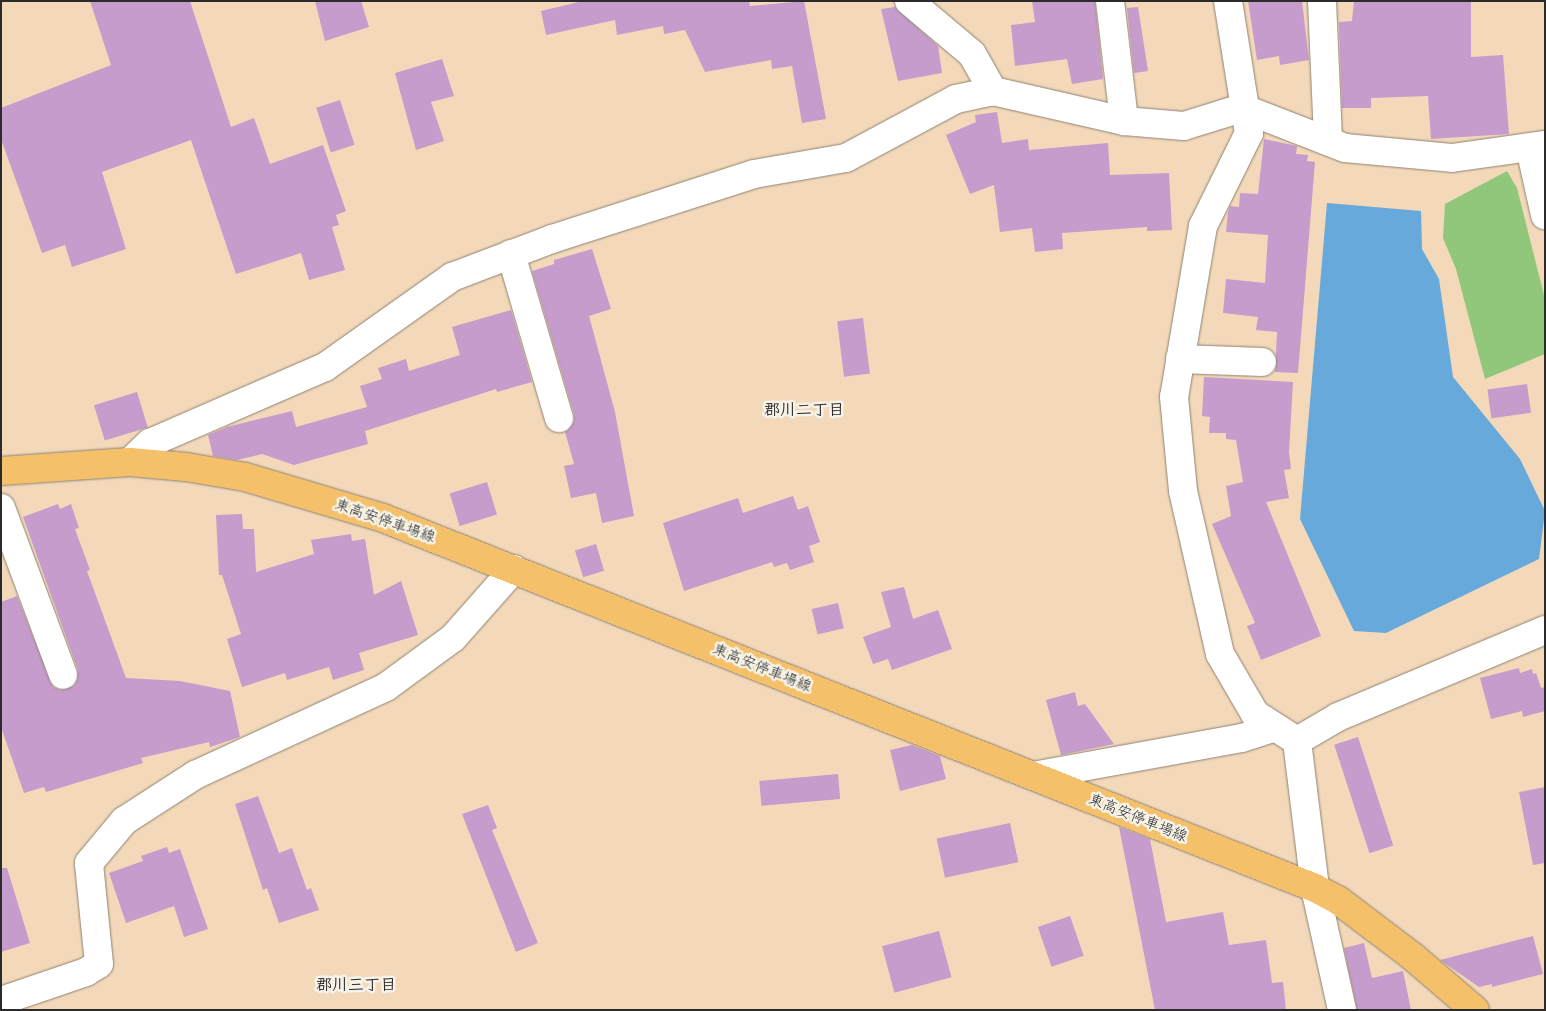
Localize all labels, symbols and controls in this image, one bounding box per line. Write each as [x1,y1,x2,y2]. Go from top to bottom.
district label: 郡川二丁目 [764,400,844,420]
street label: 東高安停車場線 [332,495,438,547]
street label: 東高安停車場線 [710,640,814,696]
street label: 東高安停車場線 [1086,790,1190,846]
district label: 郡川三丁目 [316,975,396,995]

